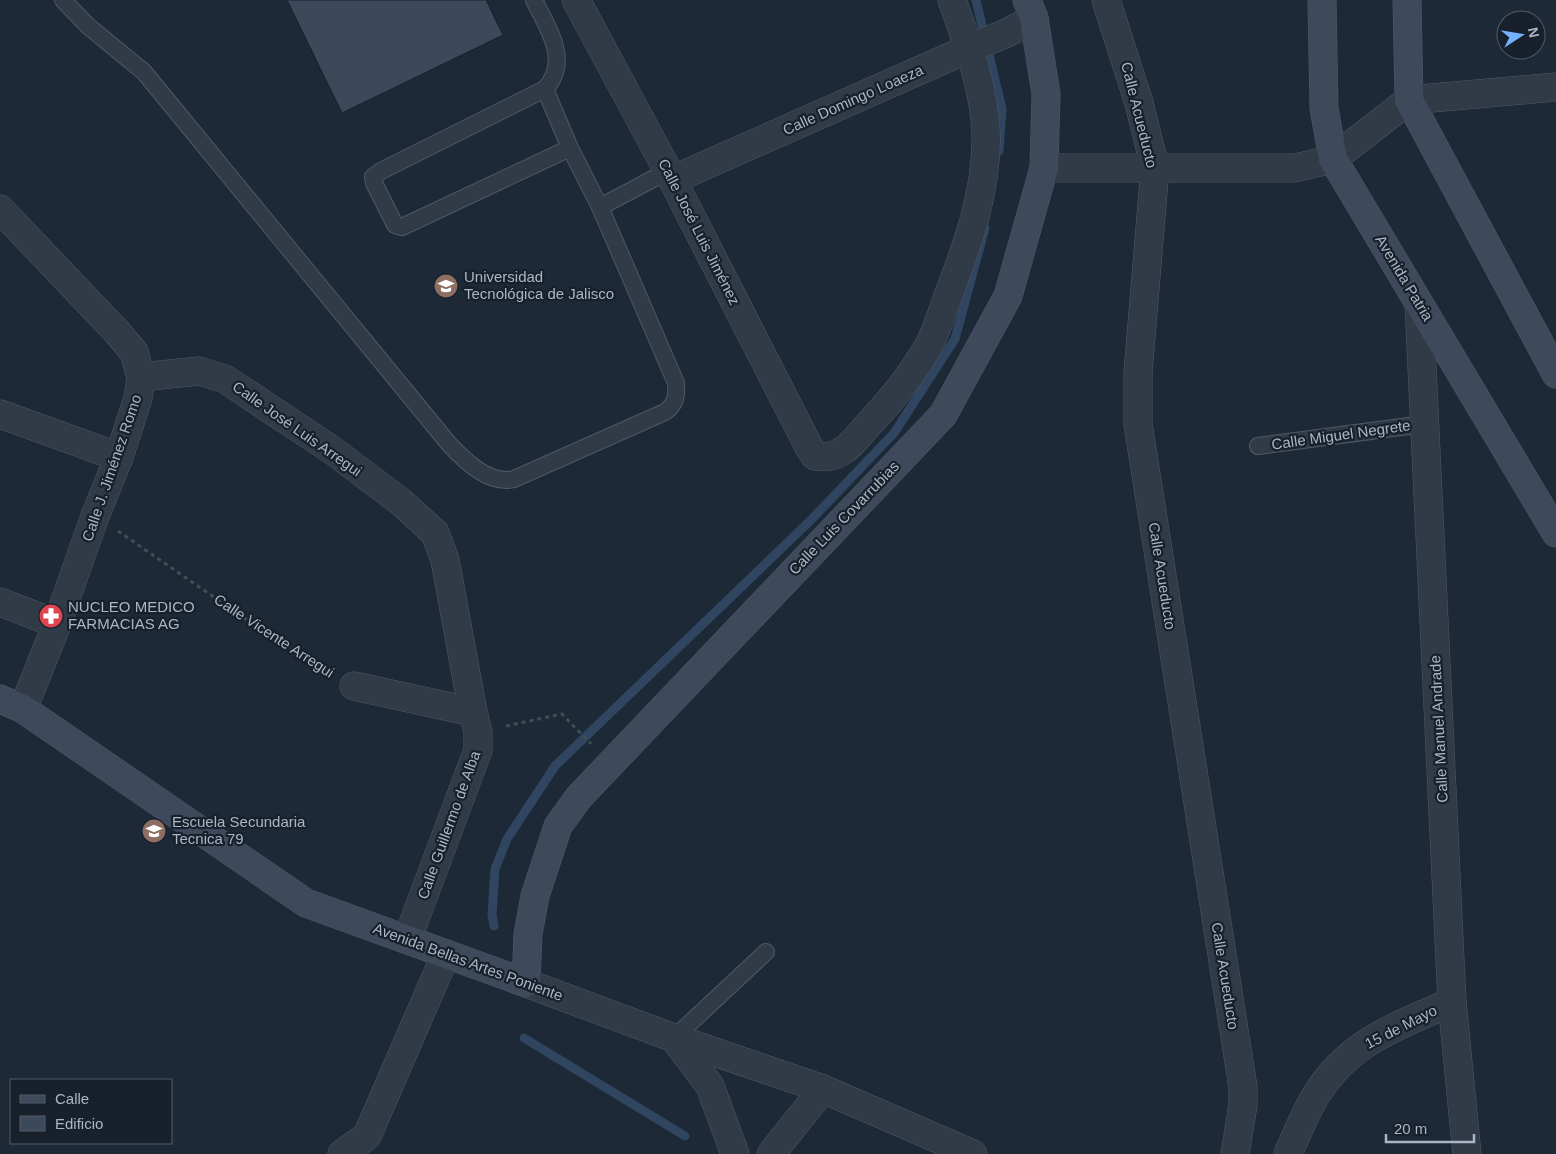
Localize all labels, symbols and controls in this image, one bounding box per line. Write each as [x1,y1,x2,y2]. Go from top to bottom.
north arrow [1496,10,1546,60]
text: N [1525,26,1543,39]
street label: Calle Acueducto [1118,60,1161,170]
street label: Calle Domingo Loaeza [780,61,926,138]
street label: Calle José Luis Jiménez [655,156,744,308]
street label: Avenida Patria [1372,232,1437,324]
place label: Universidad Tecnológica de Jalisco [464,268,614,302]
school or university icon: Universidad Tecnológica de Jalisco [433,273,459,299]
street label: Calle José Luis Arregui [230,378,365,480]
street label: Calle J. Jiménez Romo [78,392,145,544]
street label: Calle Miguel Negrete [1270,416,1411,453]
street label: Calle Luis Covarrubias [785,457,902,578]
street label: Calle Acueducto [1146,521,1179,631]
street label: Calle Vicente Arregui [211,590,338,681]
place label: NUCLEO MEDICO FARMACIAS AG [68,598,195,632]
pharmacy icon: NUCLEO MEDICO FARMACIAS AG [38,603,64,629]
street label: Calle Manuel Andrade [1426,655,1451,803]
street label: Calle Guillermo de Alba [414,748,484,901]
place label: Escuela Secundaria Tecnica 79 [172,813,306,847]
school or university icon: Escuela Secundaria Tecnica 79 [141,818,167,844]
street label: Avenida Bellas Artes Poniente [371,919,565,1004]
street label: Calle Acueducto [1209,921,1242,1031]
street label: 15 de Mayo [1362,1001,1440,1052]
legend [10,1079,172,1144]
text: Calle [55,1090,89,1107]
scale bar [1386,1112,1474,1144]
text: Edificio [55,1115,103,1132]
text: 20 m [1394,1120,1427,1137]

